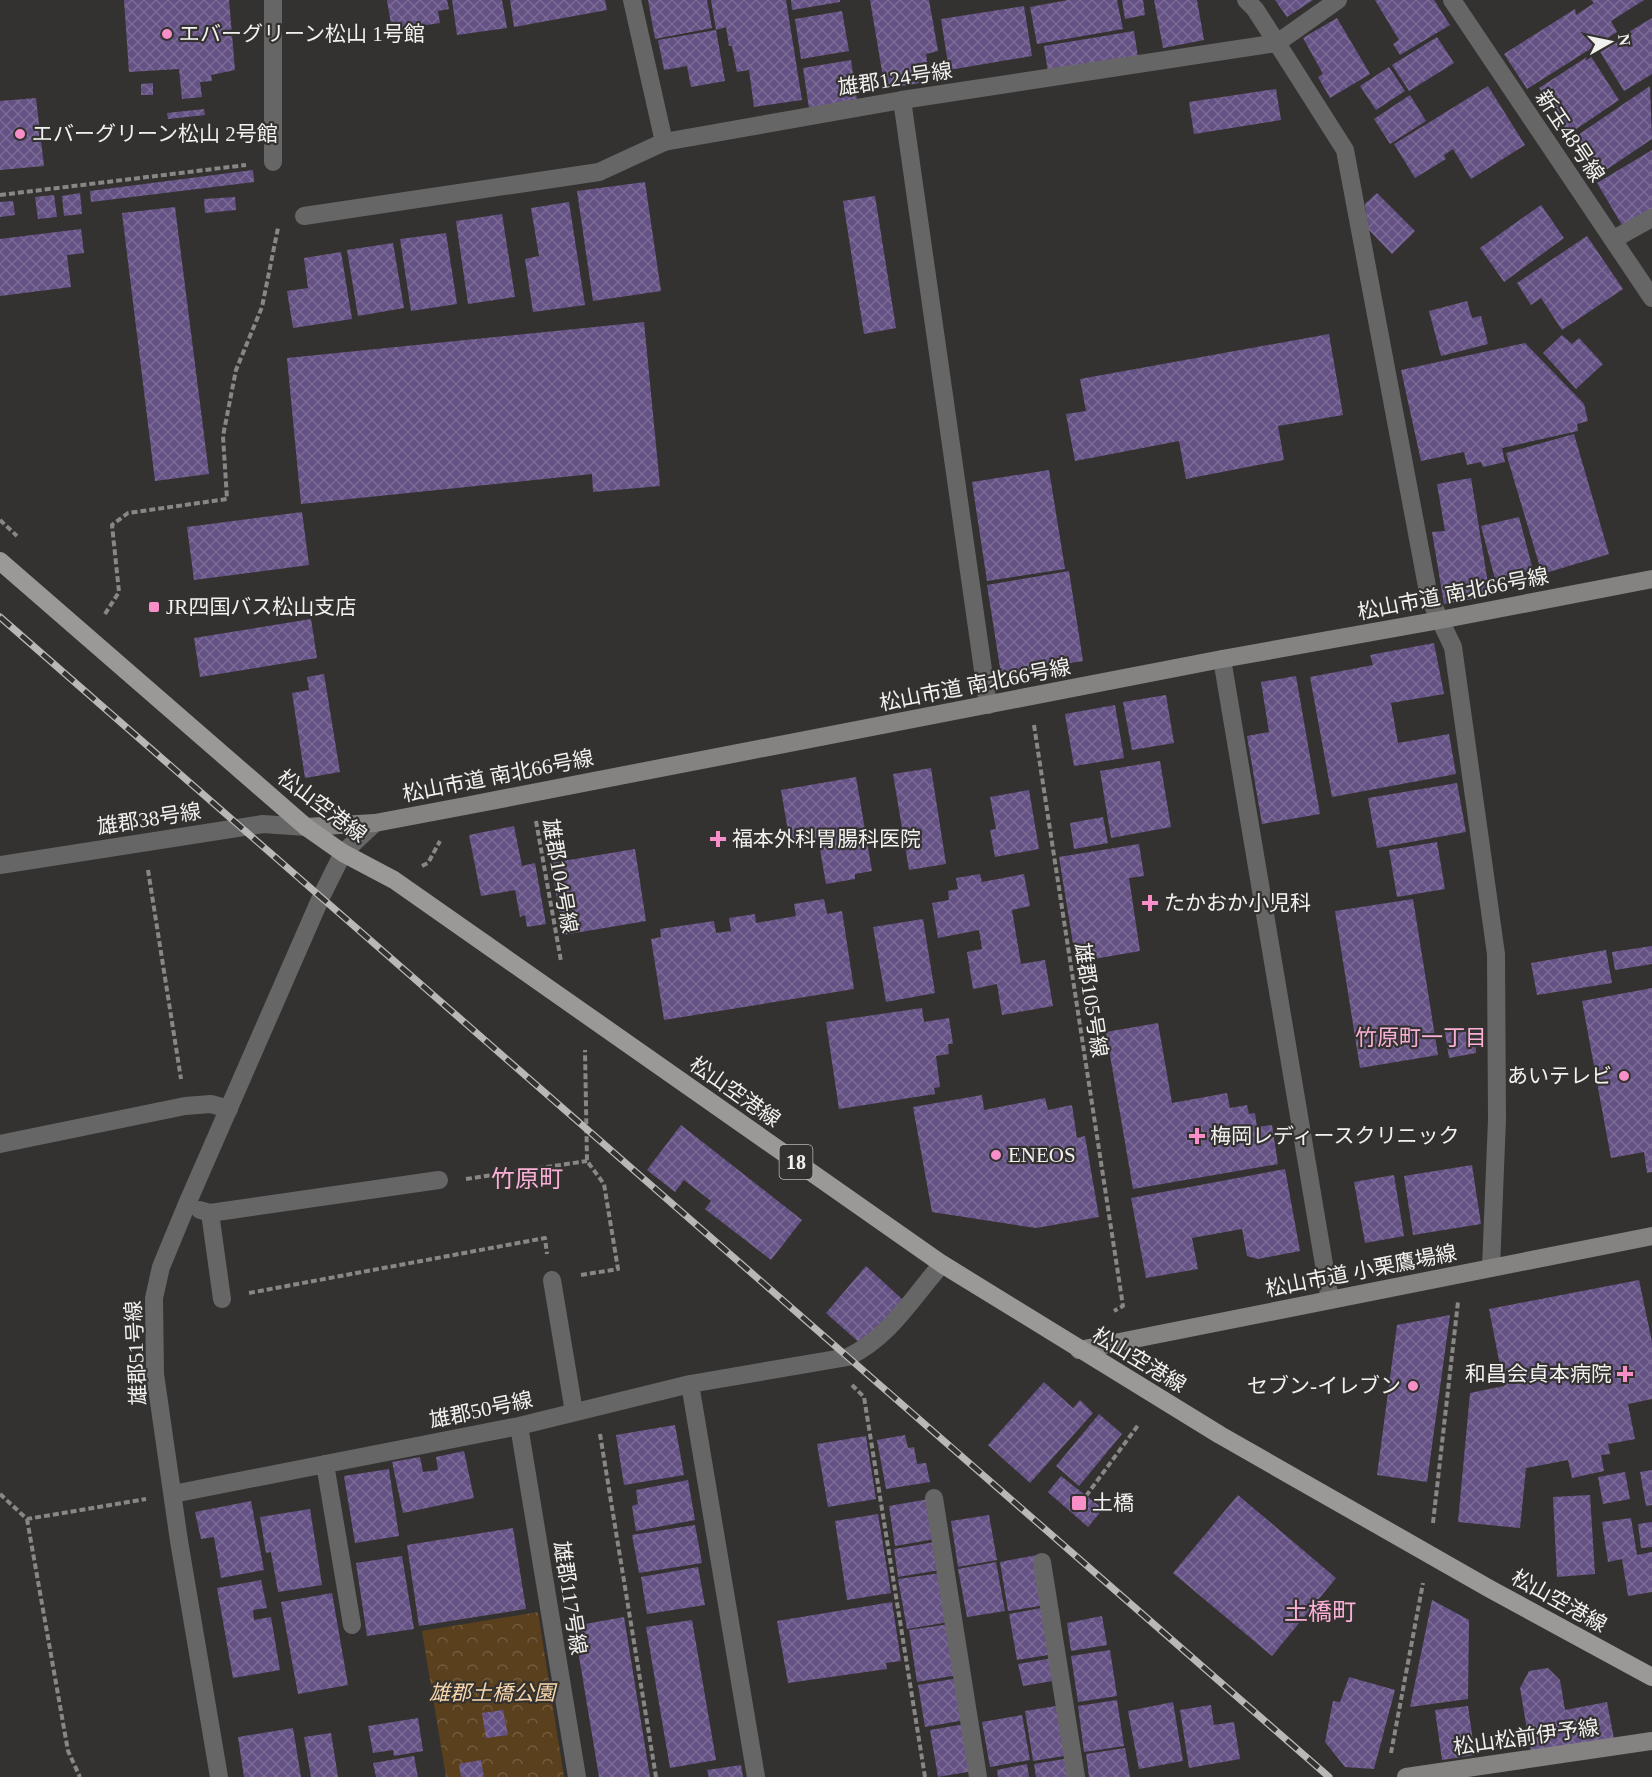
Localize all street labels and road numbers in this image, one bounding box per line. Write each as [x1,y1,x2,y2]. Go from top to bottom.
street label: 雄郡124号線 [836,58,954,100]
street label: 新玉48号線 [1531,86,1609,186]
street label: 松山市道 南北66号線 [1355,564,1551,624]
street label: 松山市道 南北66号線 [877,655,1073,715]
street label: 松山市道 南北66号線 [400,746,596,806]
street label: 松山空港線 [273,765,371,847]
street label: 雄郡38号線 [95,799,203,839]
street label: 雄郡104号線 [538,817,582,935]
street label: 雄郡105号線 [1070,941,1112,1059]
street label: 松山空港線 [685,1052,785,1132]
road number: 18 [780,1145,812,1179]
street label: 松山市道 小栗鷹場線 [1263,1241,1459,1301]
street label: 雄郡51号線 [121,1300,151,1406]
street label: 松山空港線 [1088,1323,1190,1397]
street label: 雄郡50号線 [427,1387,535,1433]
street label: 雄郡117号線 [549,1539,591,1657]
street label: 松山空港線 [1507,1565,1611,1637]
street label: 松山松前伊予線 [1452,1715,1600,1759]

